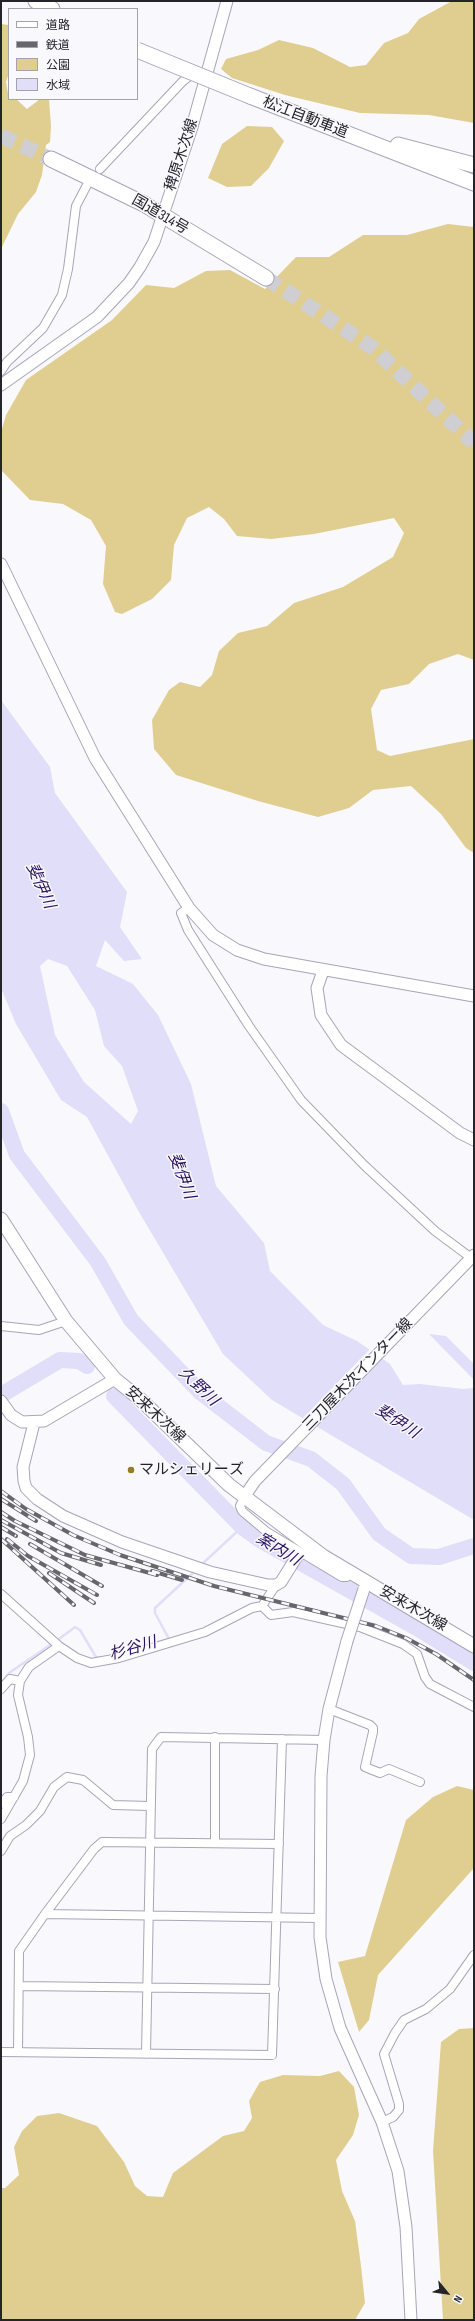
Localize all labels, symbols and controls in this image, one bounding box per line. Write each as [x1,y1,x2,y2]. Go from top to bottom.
legend [8,8,138,100]
text: 道路 [46,18,70,33]
text: 鉄道 [46,38,70,53]
text: 公園 [46,58,70,73]
text: 水域 [46,78,70,93]
street label: 松江自動車道 [260,93,350,143]
street label: 稗原木次線 [162,117,202,193]
street label: 国道314号 [128,192,192,238]
water label: 斐伊川 [21,860,59,912]
water label: 斐伊川 [163,1150,199,1202]
street label: 三刀屋木次インター線 [299,1315,417,1435]
water label: 久野川 [174,1364,222,1410]
street label: 安来木次線 [121,1383,189,1447]
water label: 斐伊川 [372,1401,422,1443]
place label: マルシェリーズ [139,1461,244,1479]
marker: マルシェリーズ [126,1465,136,1475]
water label: 案内川 [252,1529,304,1571]
street label: 安来木次線 [376,1582,450,1636]
water label: 杉谷川 [107,1633,159,1665]
north arrow [427,2273,467,2313]
text: N [451,2293,465,2305]

